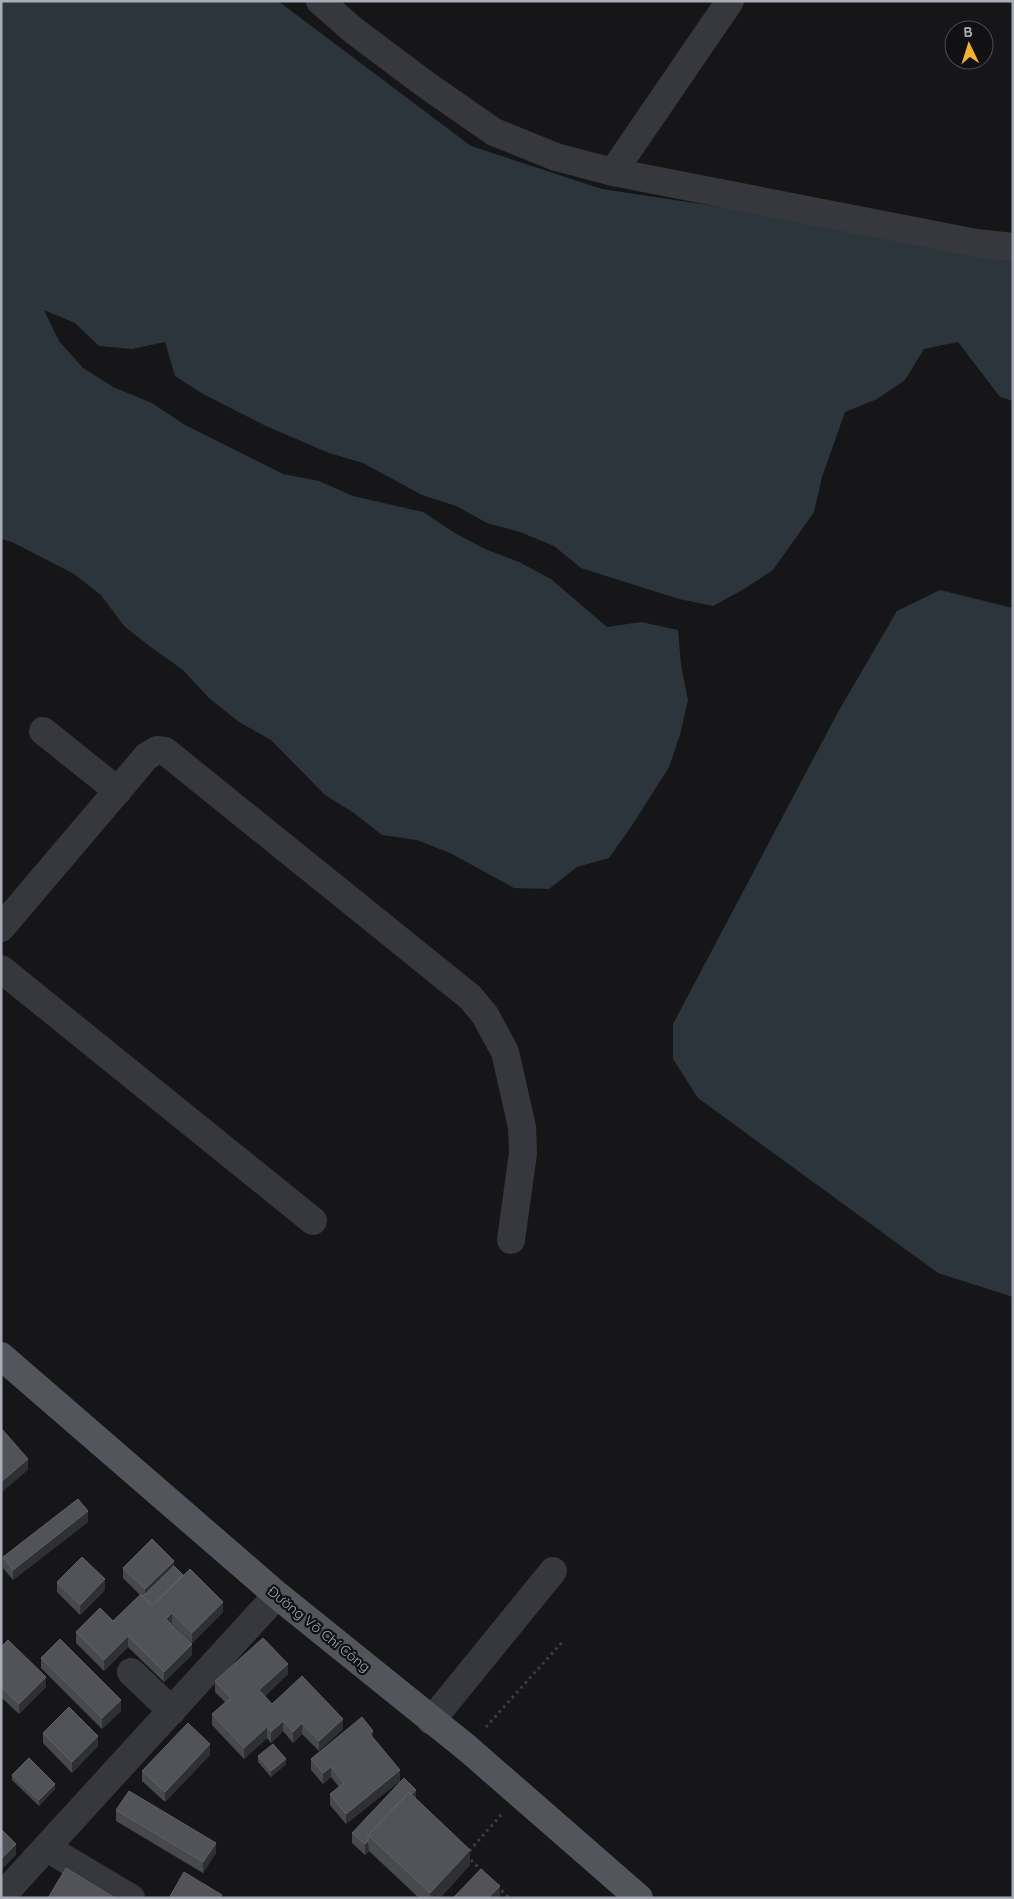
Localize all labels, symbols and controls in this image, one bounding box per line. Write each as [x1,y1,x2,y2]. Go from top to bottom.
north arrow [944,20,994,70]
text: B [963,23,973,41]
street label: Đường Võ Chí Công [264,1582,374,1676]

